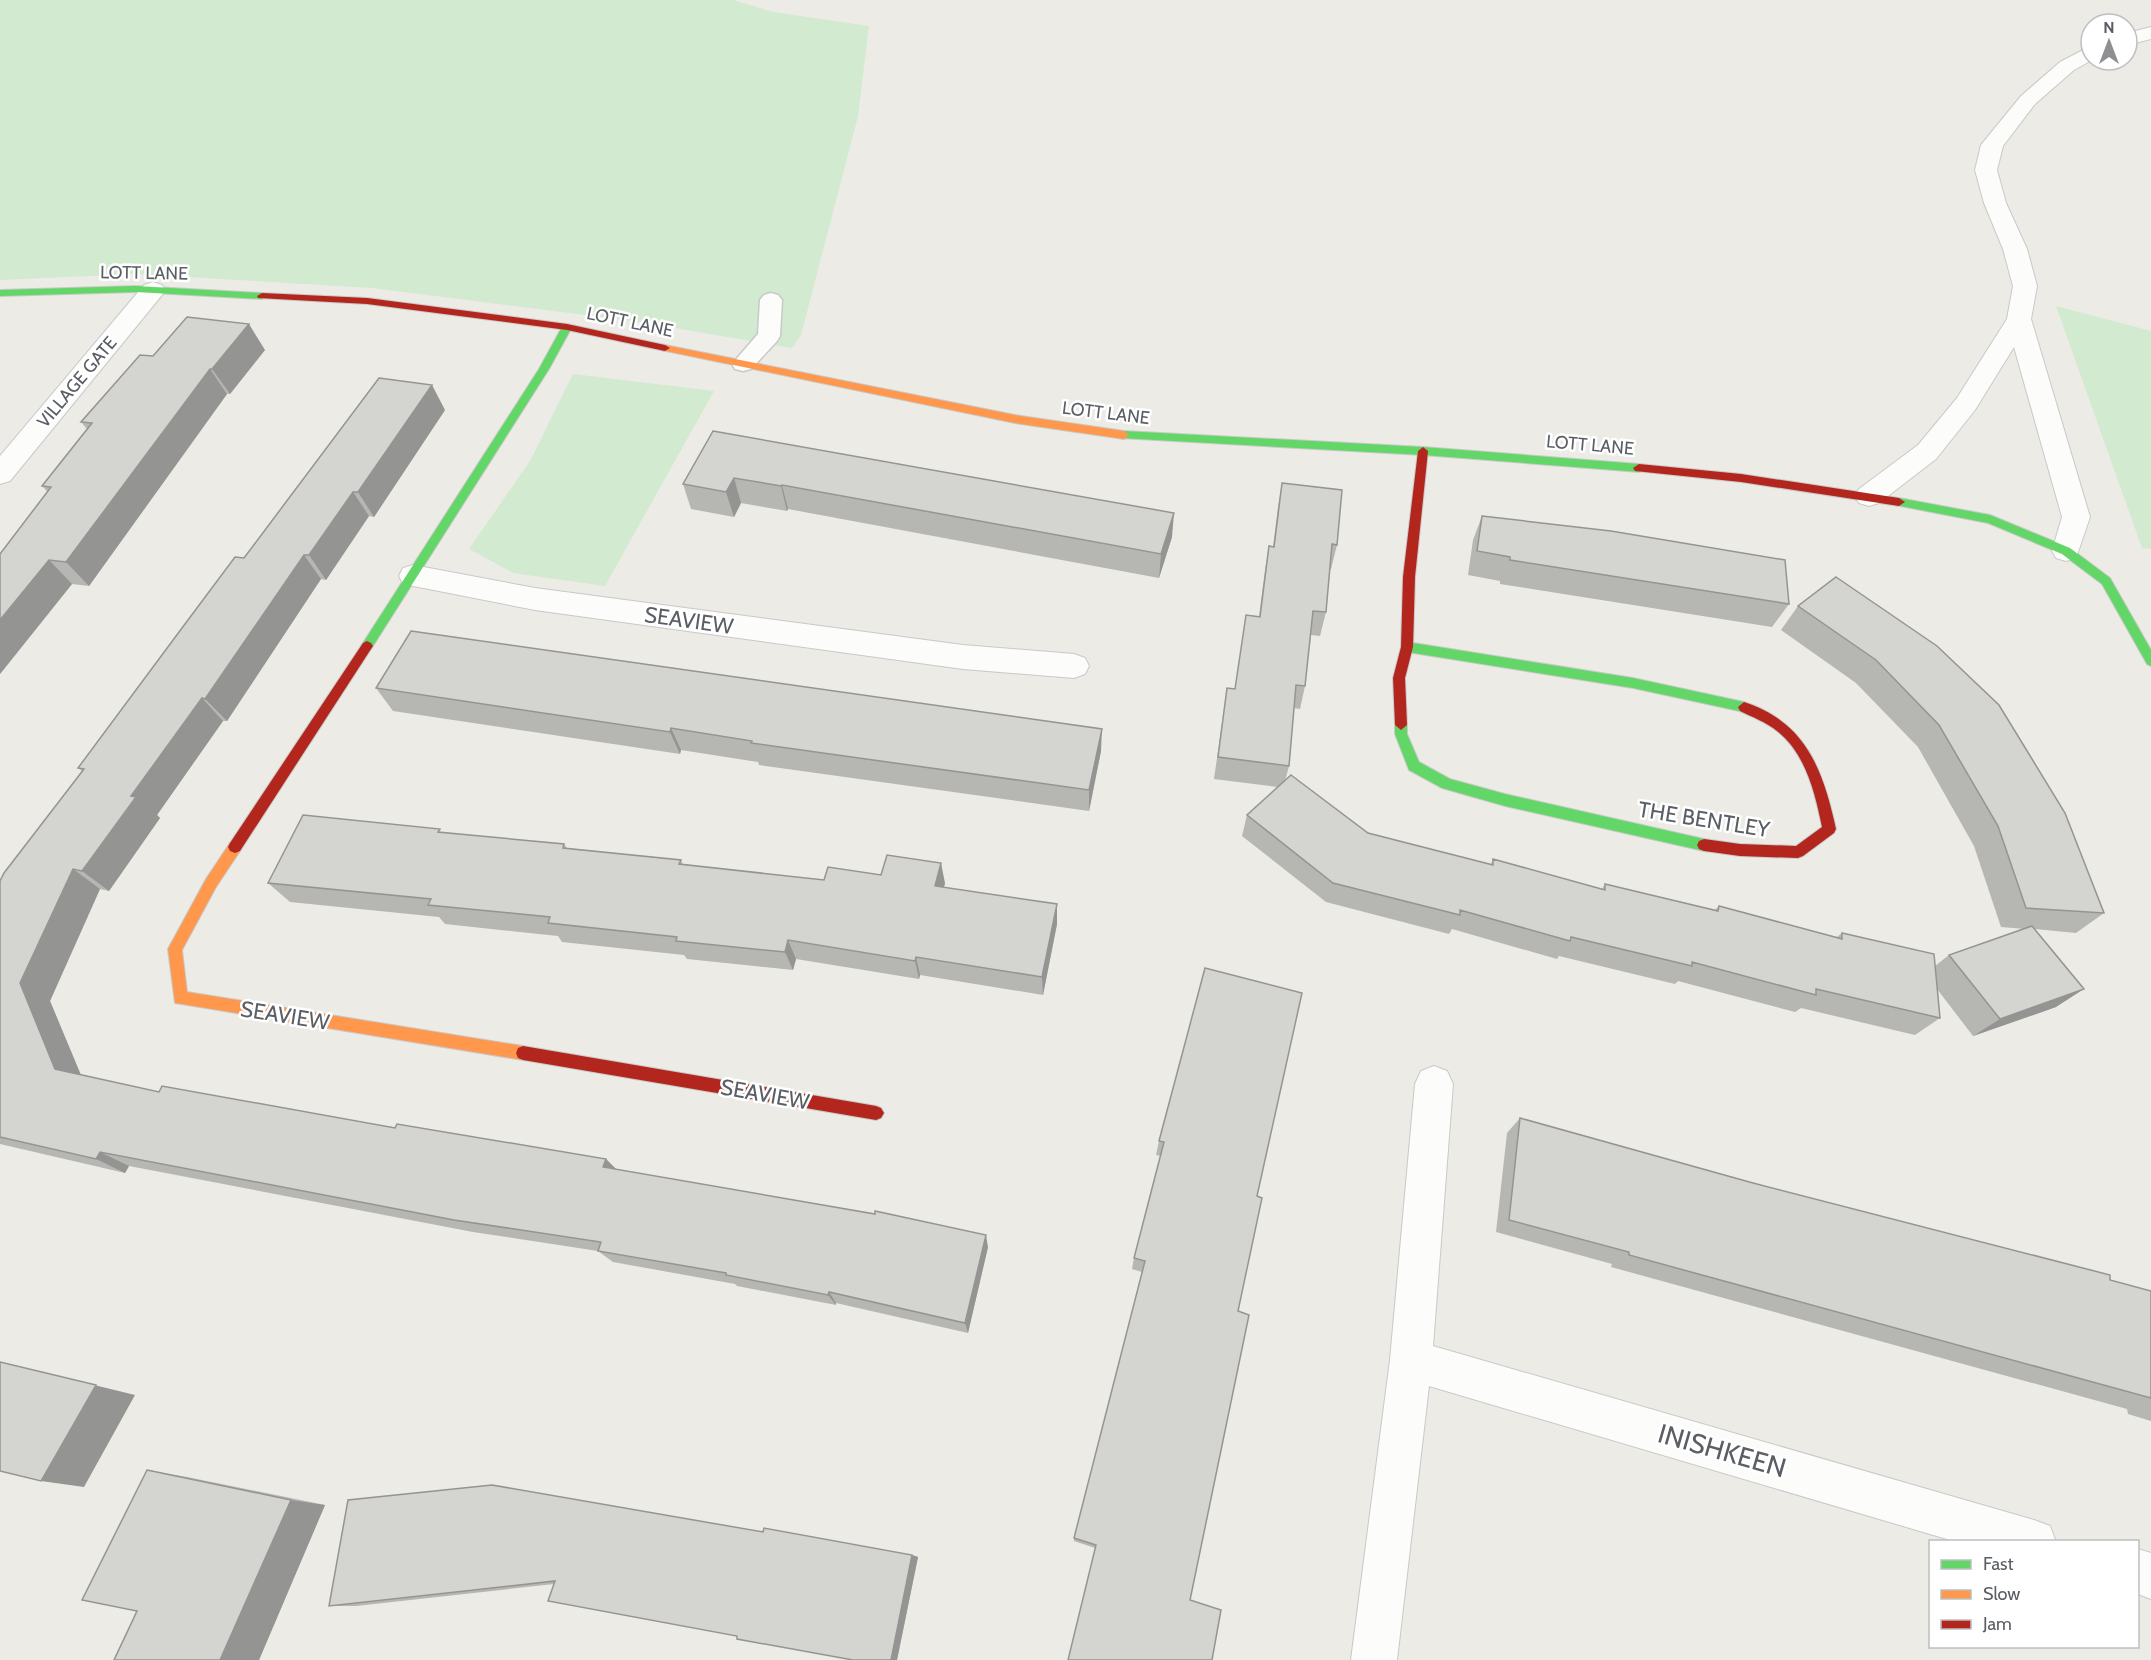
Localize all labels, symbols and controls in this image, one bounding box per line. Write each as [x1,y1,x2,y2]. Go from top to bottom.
north arrow [2079,12,2139,72]
text: N [2103,18,2115,37]
street label: LOTT LANE [100,261,188,285]
street label: LOTT LANE [585,302,675,342]
street label: VILLAGE GATE [32,332,122,432]
street label: LOTT LANE [1061,397,1151,429]
street label: LOTT LANE [1545,430,1635,460]
street label: SEAVIEW [643,601,735,640]
street label: THE BENTLEY [1636,796,1772,843]
street label: SEAVIEW [239,995,331,1036]
street label: SEAVIEW [718,1073,812,1116]
street label: INISHKEEN [1654,1416,1790,1485]
legend [1929,1540,2139,1648]
text: Fast [1983,1553,2014,1575]
text: Slow [1983,1583,2020,1605]
text: Jam [1982,1613,2012,1635]

